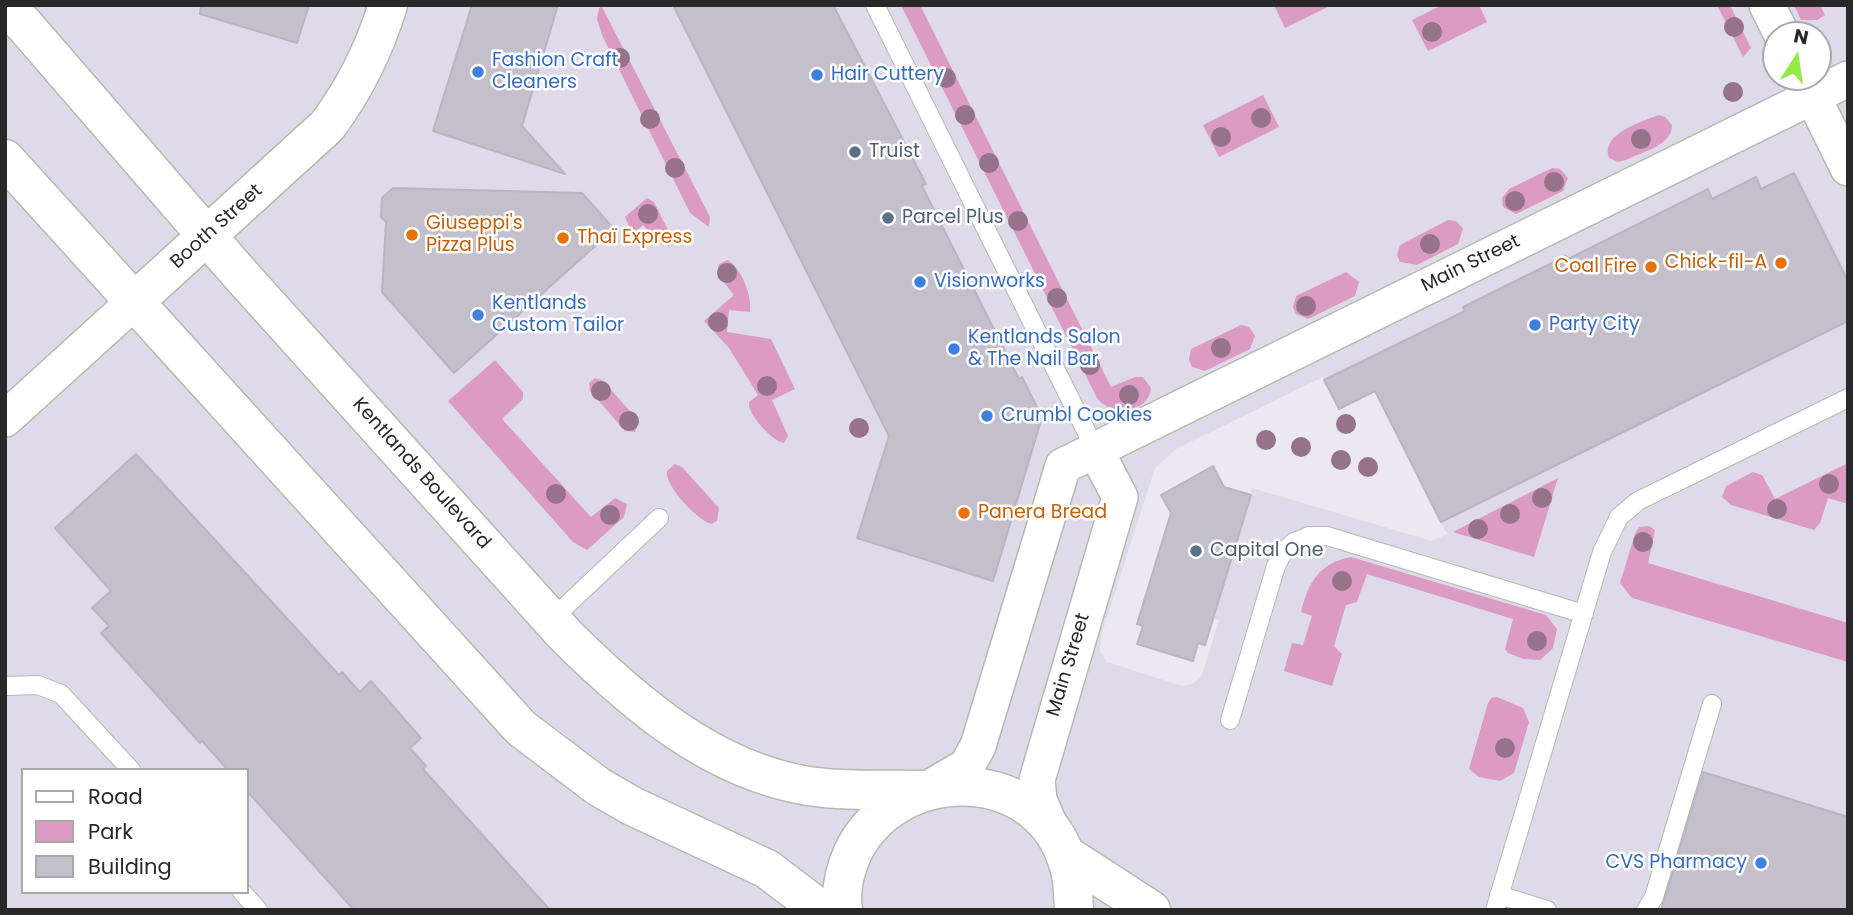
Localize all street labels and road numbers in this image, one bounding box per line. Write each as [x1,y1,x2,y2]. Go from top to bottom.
street label: Booth Street [166,180,268,274]
street label: Main Street [1418,230,1524,298]
street label: Kentlands Boulevard [347,394,495,554]
street label: Main Street [1042,611,1096,719]

